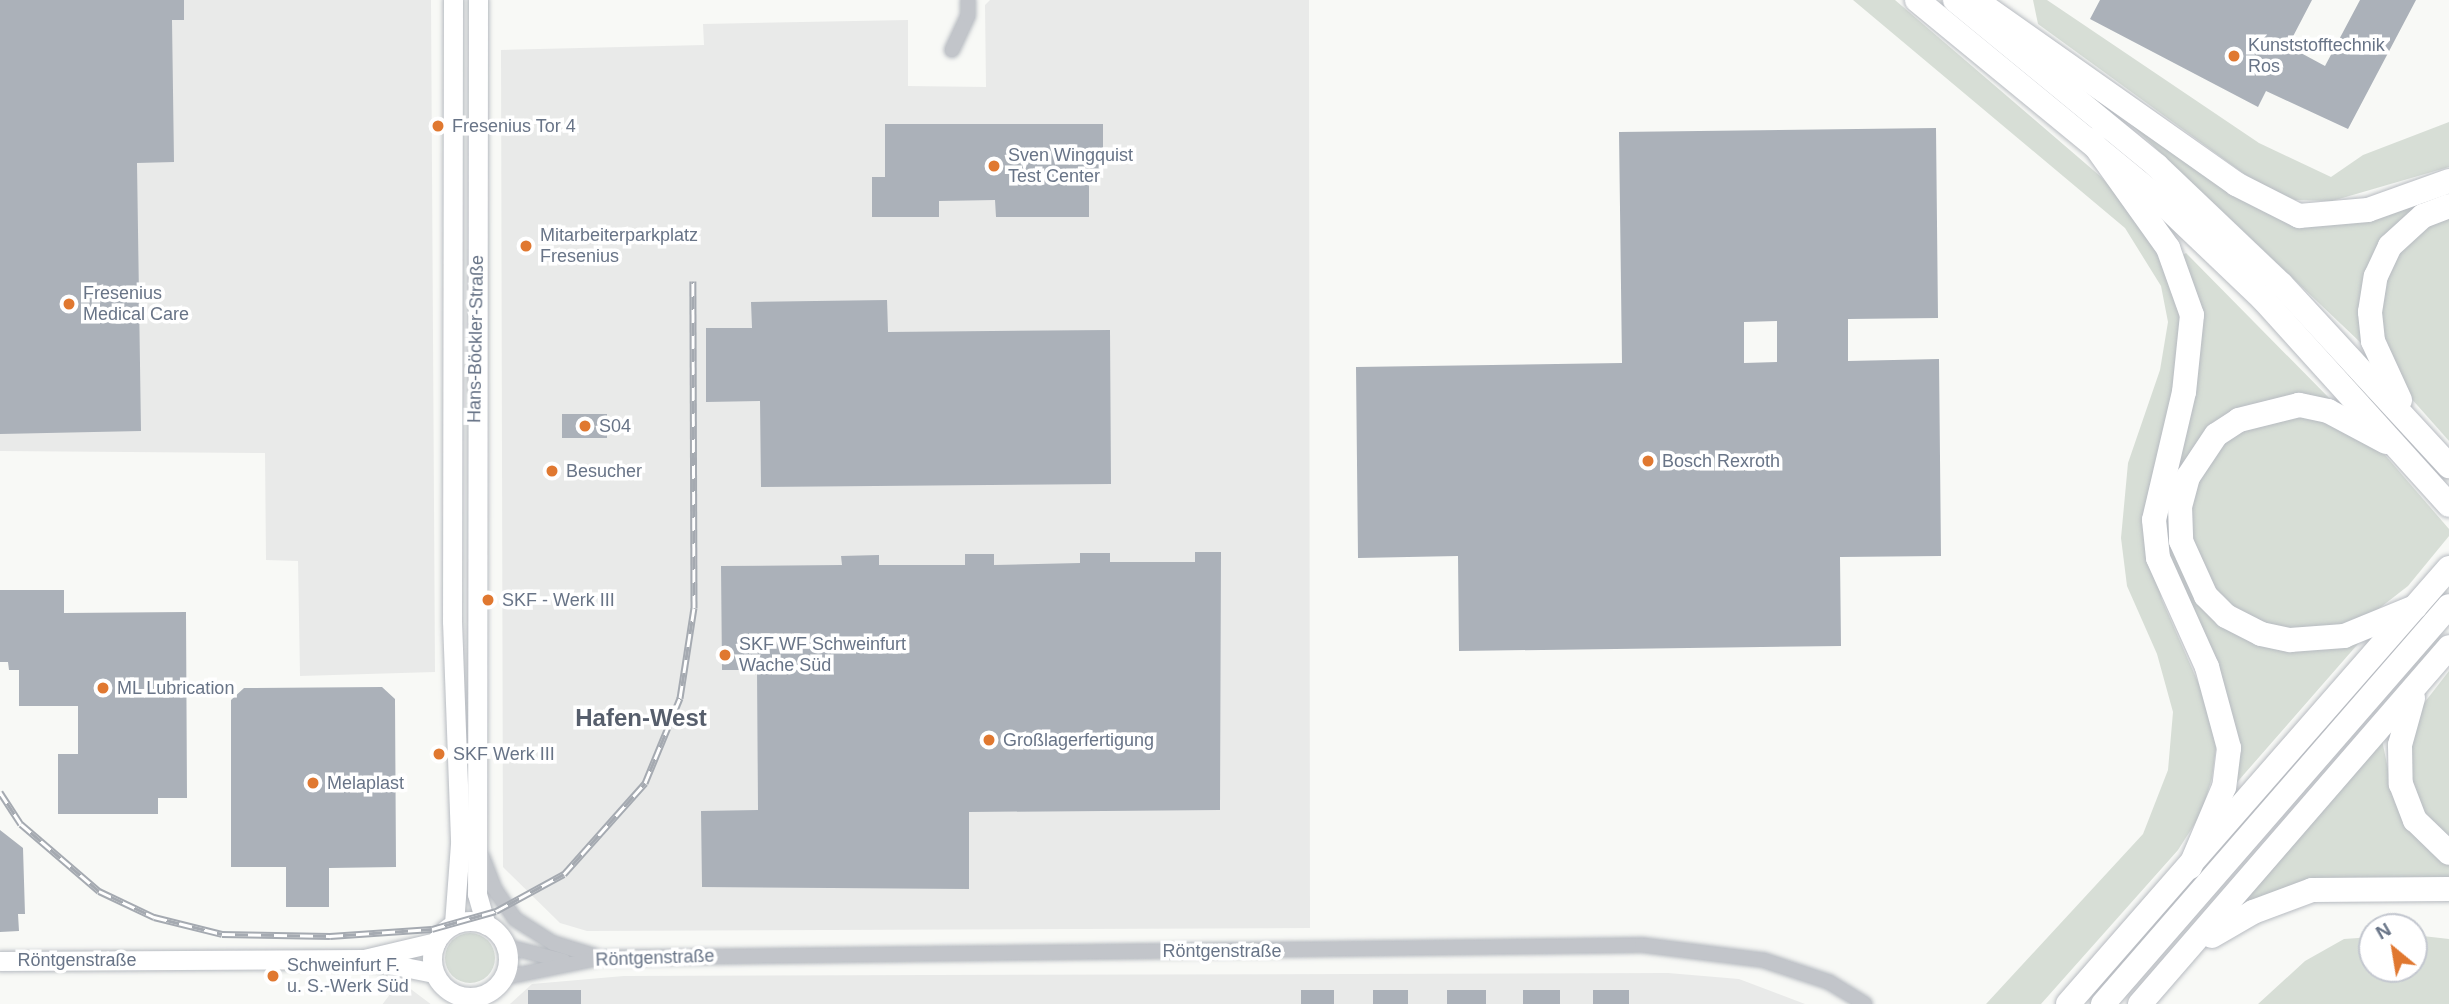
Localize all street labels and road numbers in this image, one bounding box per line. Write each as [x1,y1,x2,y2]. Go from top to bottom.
street label: Hans-Böckler-Straße [464,255,488,423]
street label: Röntgenstraße [1162,940,1282,962]
street label: Röntgenstraße [595,945,715,971]
street label: Röntgenstraße [17,949,137,971]

